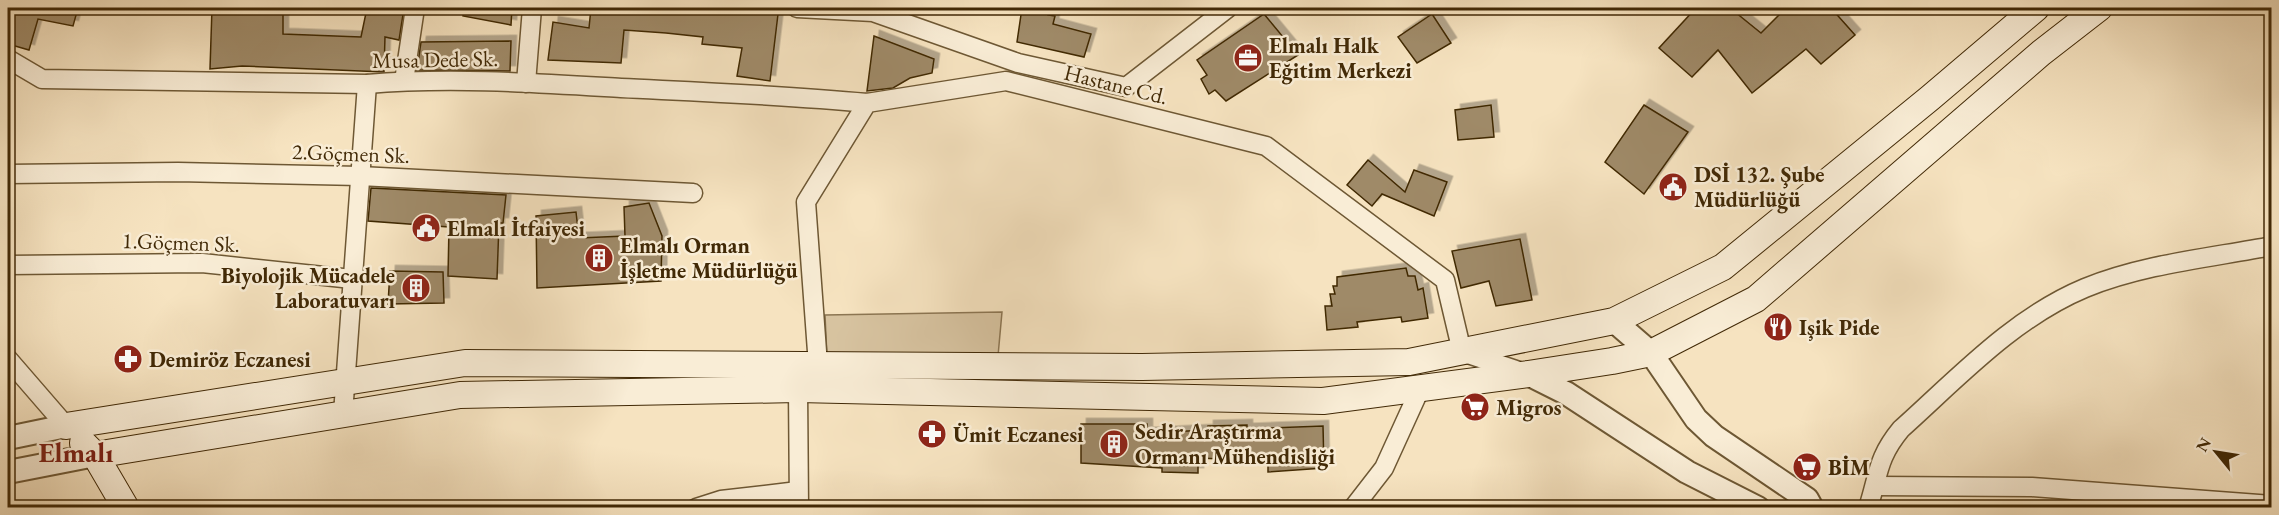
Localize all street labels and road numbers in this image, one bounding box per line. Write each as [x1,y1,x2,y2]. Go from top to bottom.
street label: Musa Dede Sk. [372,44,498,75]
street label: Hastane Cd. [1061,58,1171,111]
street label: 2.Göçmen Sk. [292,137,410,170]
street label: 1.Göçmen Sk. [122,226,240,259]

